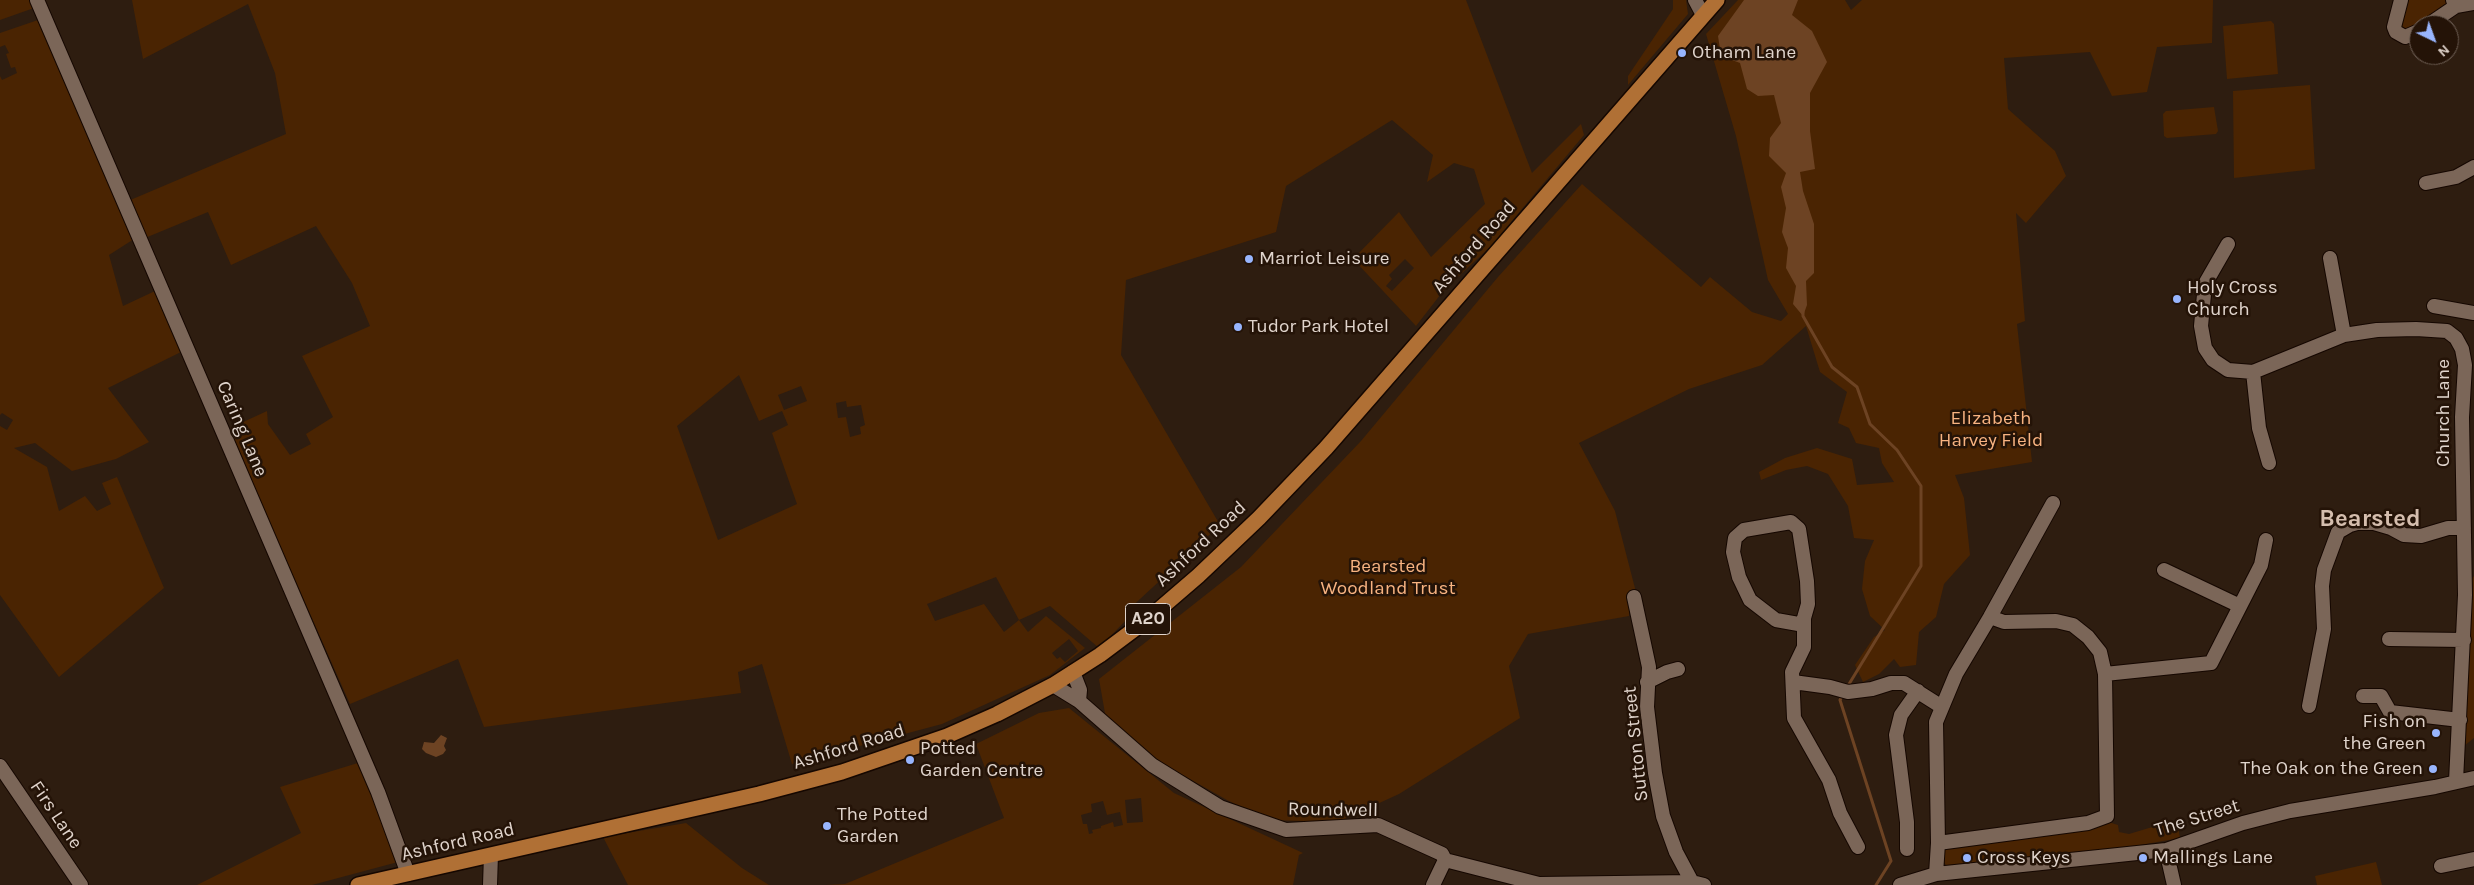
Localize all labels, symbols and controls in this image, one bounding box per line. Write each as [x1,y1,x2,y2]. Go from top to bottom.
north arrow [2409,15,2459,65]
text: N [2434,41,2453,60]
place label: Otham Lane [1692,42,1796,64]
marker: Otham Lane [1676,47,1688,59]
street label: Ashford Road [1427,196,1521,298]
place label: Marriot Leisure [1259,248,1389,270]
marker: Marriot Leisure [1243,253,1255,265]
place label: Holy Cross Church [2187,277,2278,321]
marker: Holy Cross Church [2171,293,2183,305]
place label: Tudor Park Hotel [1248,316,1389,338]
marker: Tudor Park Hotel [1232,321,1244,333]
street label: Church Lane [2433,359,2455,467]
street label: Caring Lane [212,378,272,480]
park label: Elizabeth Harvey Field [1939,408,2043,452]
street label: Ashford Road [1151,496,1251,592]
district label: Bearsted [2319,505,2421,533]
park label: Bearsted Woodland Trust [1320,556,1456,600]
road number: A20 [1126,604,1170,634]
street label: Sutton Street [1619,685,1653,803]
place label: Fish on the Green [2343,711,2426,755]
street label: Ashford Road [790,719,908,775]
marker: Fish on the Green [2430,727,2442,739]
place label: Potted Garden Centre [920,738,1043,782]
marker: Potted Garden Centre [904,754,916,766]
place label: The Oak on the Green [2240,758,2423,780]
marker: The Oak on the Green [2427,763,2439,775]
street label: Firs Lane [25,776,87,854]
street label: The Street [2152,794,2242,842]
street label: Roundwell [1288,798,1378,822]
place label: The Potted Garden [837,804,928,848]
street label: Ashford Road [399,818,517,866]
marker: The Potted Garden [821,820,833,832]
place label: Cross Keys [1977,847,2071,869]
place label: Mallings Lane [2153,847,2273,869]
marker: Cross Keys [1961,852,1973,864]
marker: Mallings Lane [2137,852,2149,864]

